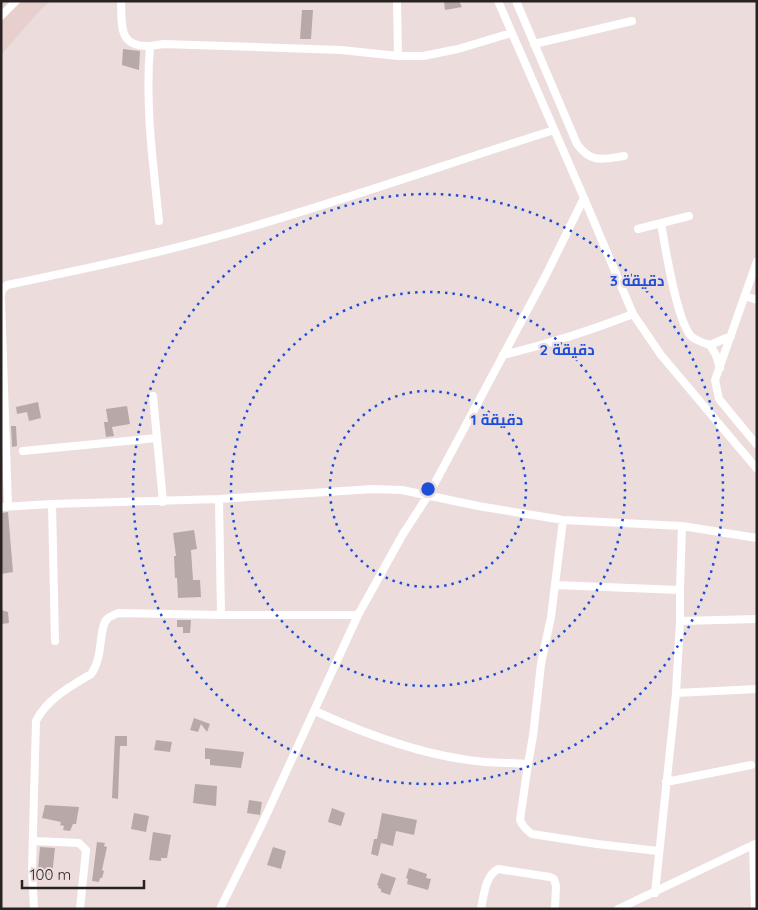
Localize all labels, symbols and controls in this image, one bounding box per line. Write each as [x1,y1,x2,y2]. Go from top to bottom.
text: 3 دقيقة [610,271,664,290]
text: 2 دقيقة [539,340,595,359]
text: 1 دقيقة [471,410,523,429]
centre of rings [419,480,437,498]
scale bar [22,858,145,890]
text: 100 m [30,865,71,884]

